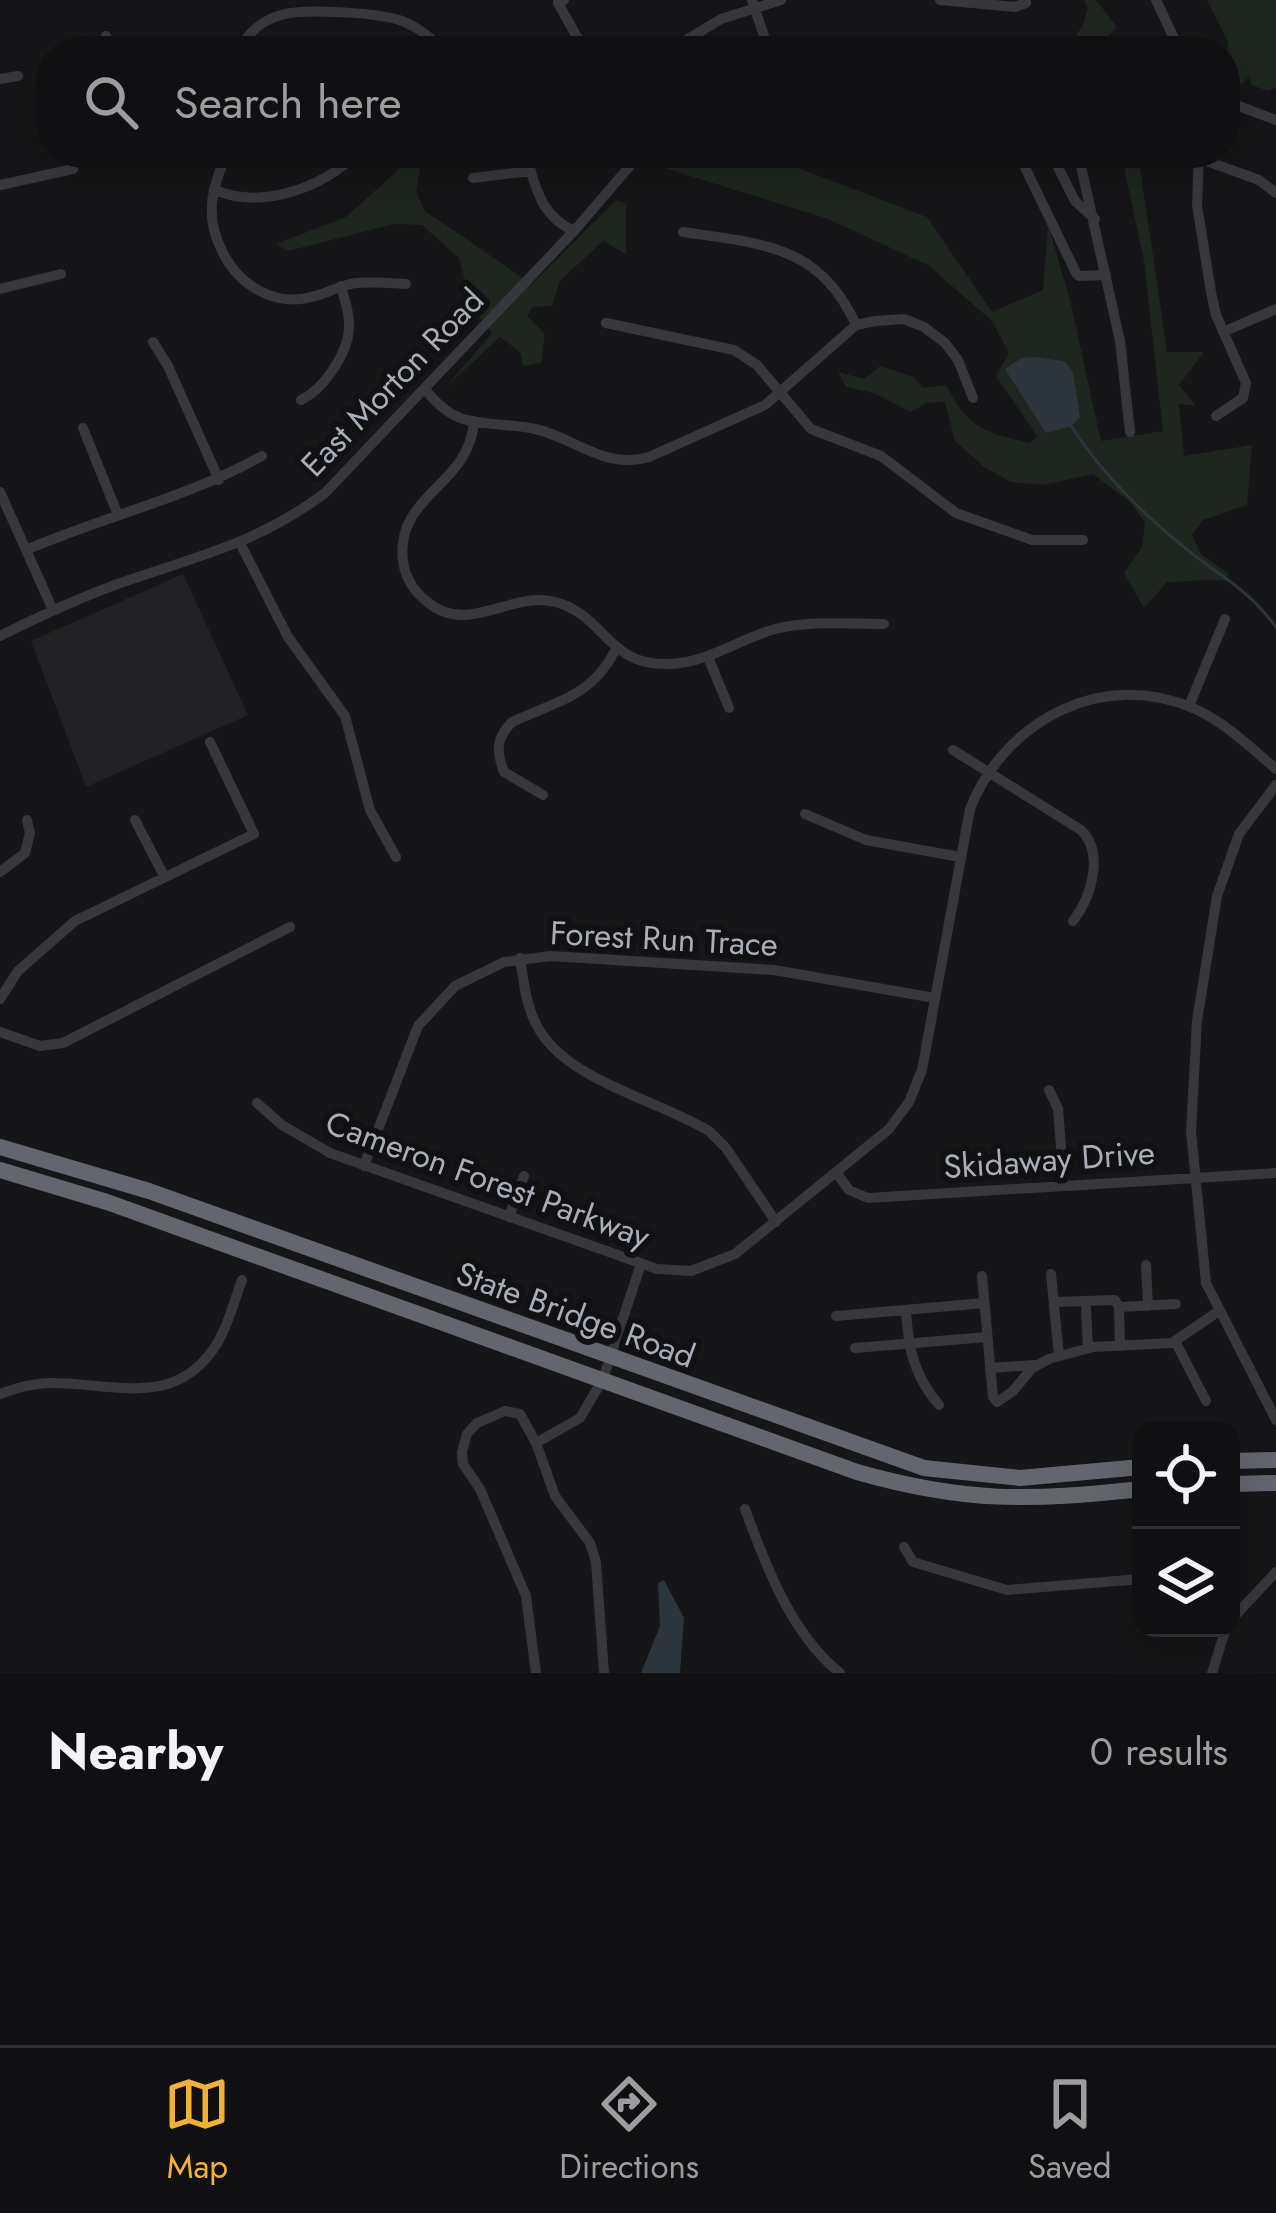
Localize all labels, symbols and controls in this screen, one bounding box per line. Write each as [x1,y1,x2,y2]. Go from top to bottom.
search box [36,36,1240,168]
icon: search [78,69,144,135]
text: Search here [174,70,402,135]
street label: East Morton Road [290,278,495,487]
street label: Forest Run Trace [549,909,779,968]
street label: Cameron Forest Parkway [319,1099,657,1260]
street label: Skidaway Drive [942,1129,1156,1190]
street label: State Bridge Road [450,1250,702,1379]
map controls [1132,1421,1240,1637]
button: locate [1132,1421,1240,1529]
button: layers [1132,1529,1240,1637]
text: Nearby [48,1714,223,1788]
text: 0 results [1090,1723,1228,1780]
tab: Map [164,2071,230,2190]
tab: Directions [559,2071,699,2190]
tab: Saved [1028,2071,1112,2190]

